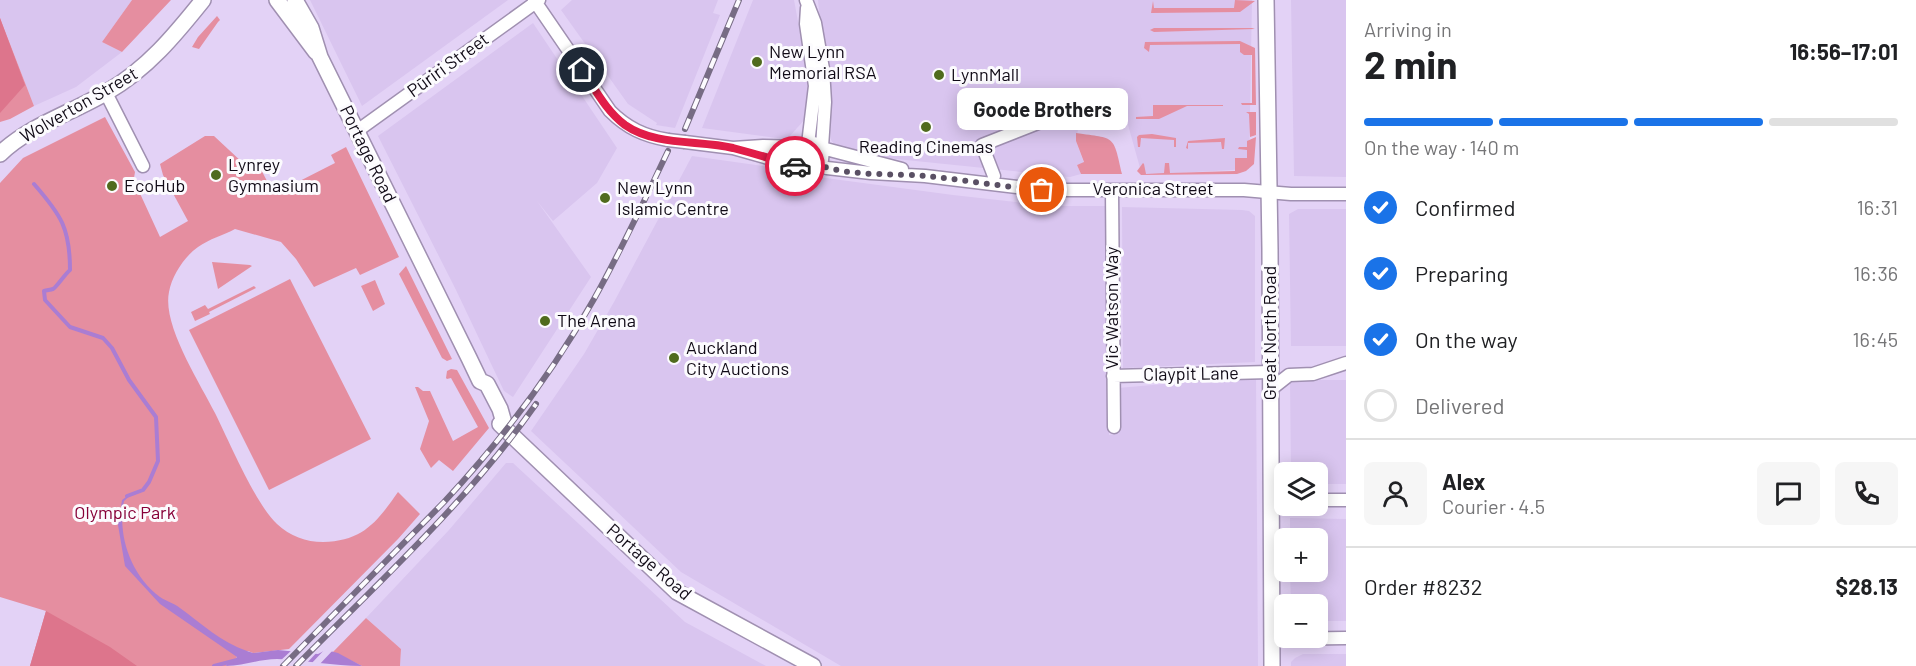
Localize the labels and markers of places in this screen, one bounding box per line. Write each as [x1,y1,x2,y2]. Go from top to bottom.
place label: New Lynn Memorial RSA [769,40,877,83]
pin [556,44,607,95]
marker: New Lynn Memorial RSA [750,55,764,69]
place label: LynnMall [951,63,1019,85]
marker: LynnMall [932,68,946,82]
callout: Goode Brothers [956,88,1128,130]
marker: Reading Cinemas [919,120,933,134]
place label: Reading Cinemas [859,135,993,157]
place label: Lynrey Gymnasium [228,153,319,196]
pin [1016,164,1067,215]
marker: Lynrey Gymnasium [209,168,223,182]
place label: EcoHub [124,174,185,196]
place label: New Lynn Islamic Centre [617,176,729,219]
marker: EcoHub [105,179,119,193]
marker: New Lynn Islamic Centre [598,191,612,205]
place label: The Arena [557,309,636,331]
marker: The Arena [538,314,552,328]
place label: Auckland City Auctions [686,336,789,379]
marker: Auckland City Auctions [667,351,681,365]

